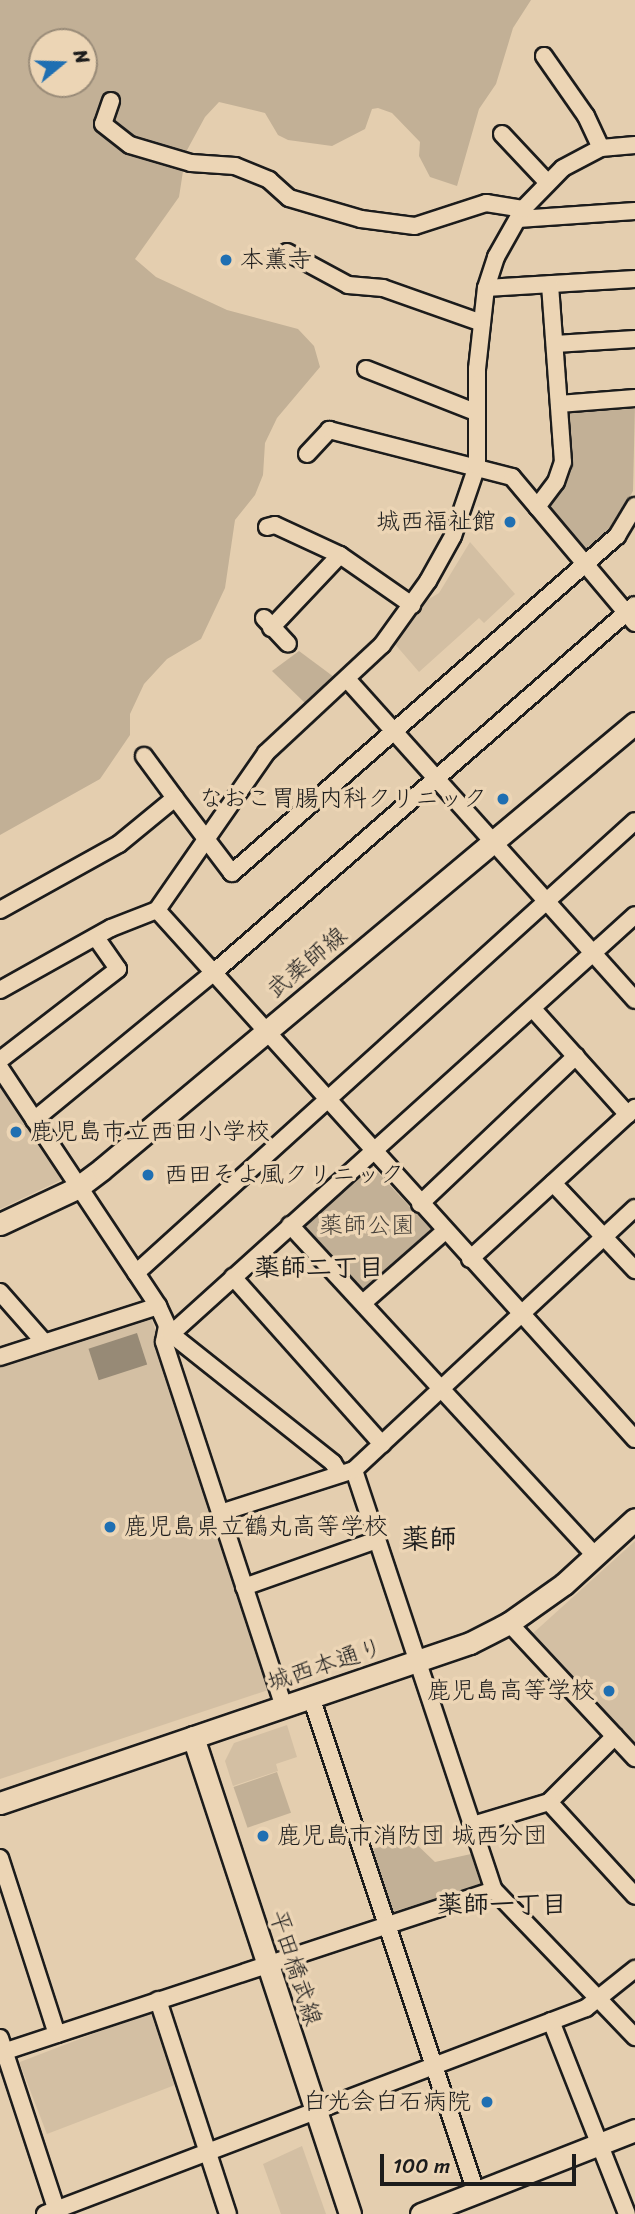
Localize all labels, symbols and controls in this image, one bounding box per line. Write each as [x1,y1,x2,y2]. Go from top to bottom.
north arrow [28,28,98,98]
text: N [64,45,99,68]
place label: 本薫寺 [240,246,312,274]
marker: 本薫寺 [218,252,234,268]
place label: 城西福祉館 [376,508,496,536]
marker: 城西福祉館 [502,514,518,530]
place label: なおこ胃腸内科クリニック [199,785,487,813]
marker: なおこ胃腸内科クリニック [493,789,513,809]
street label: 武薬師線 [261,921,353,1005]
place label: 鹿児島市立西田小学校 [30,1118,270,1146]
marker: 鹿児島市立西田小学校 [8,1124,24,1140]
place label: 西田そよ風クリニック [164,1161,404,1189]
marker: 西田そよ風クリニック [138,1165,158,1185]
park label: 薬師公園 [319,1212,415,1240]
district label: 薬師二丁目 [254,1252,384,1284]
place label: 鹿児島県立鶴丸高等学校 [124,1513,388,1541]
marker: 鹿児島県立鶴丸高等学校 [102,1519,118,1535]
district label: 薬師 [401,1522,457,1556]
street label: 城西本通り [263,1633,387,1697]
place label: 鹿児島高等学校 [427,1677,595,1705]
marker: 鹿児島高等学校 [601,1683,617,1699]
place label: 鹿児島市消防団 城西分団 [277,1822,547,1850]
marker: 鹿児島市消防団 城西分団 [255,1828,271,1844]
district label: 薬師一丁目 [437,1889,567,1921]
street label: 平田橋武線 [263,1906,327,2030]
place label: 白光会白石病院 [303,2088,471,2116]
marker: 白光会白石病院 [477,2092,497,2112]
scale bar [383,2140,579,2184]
text: 100 m [393,2147,450,2185]

